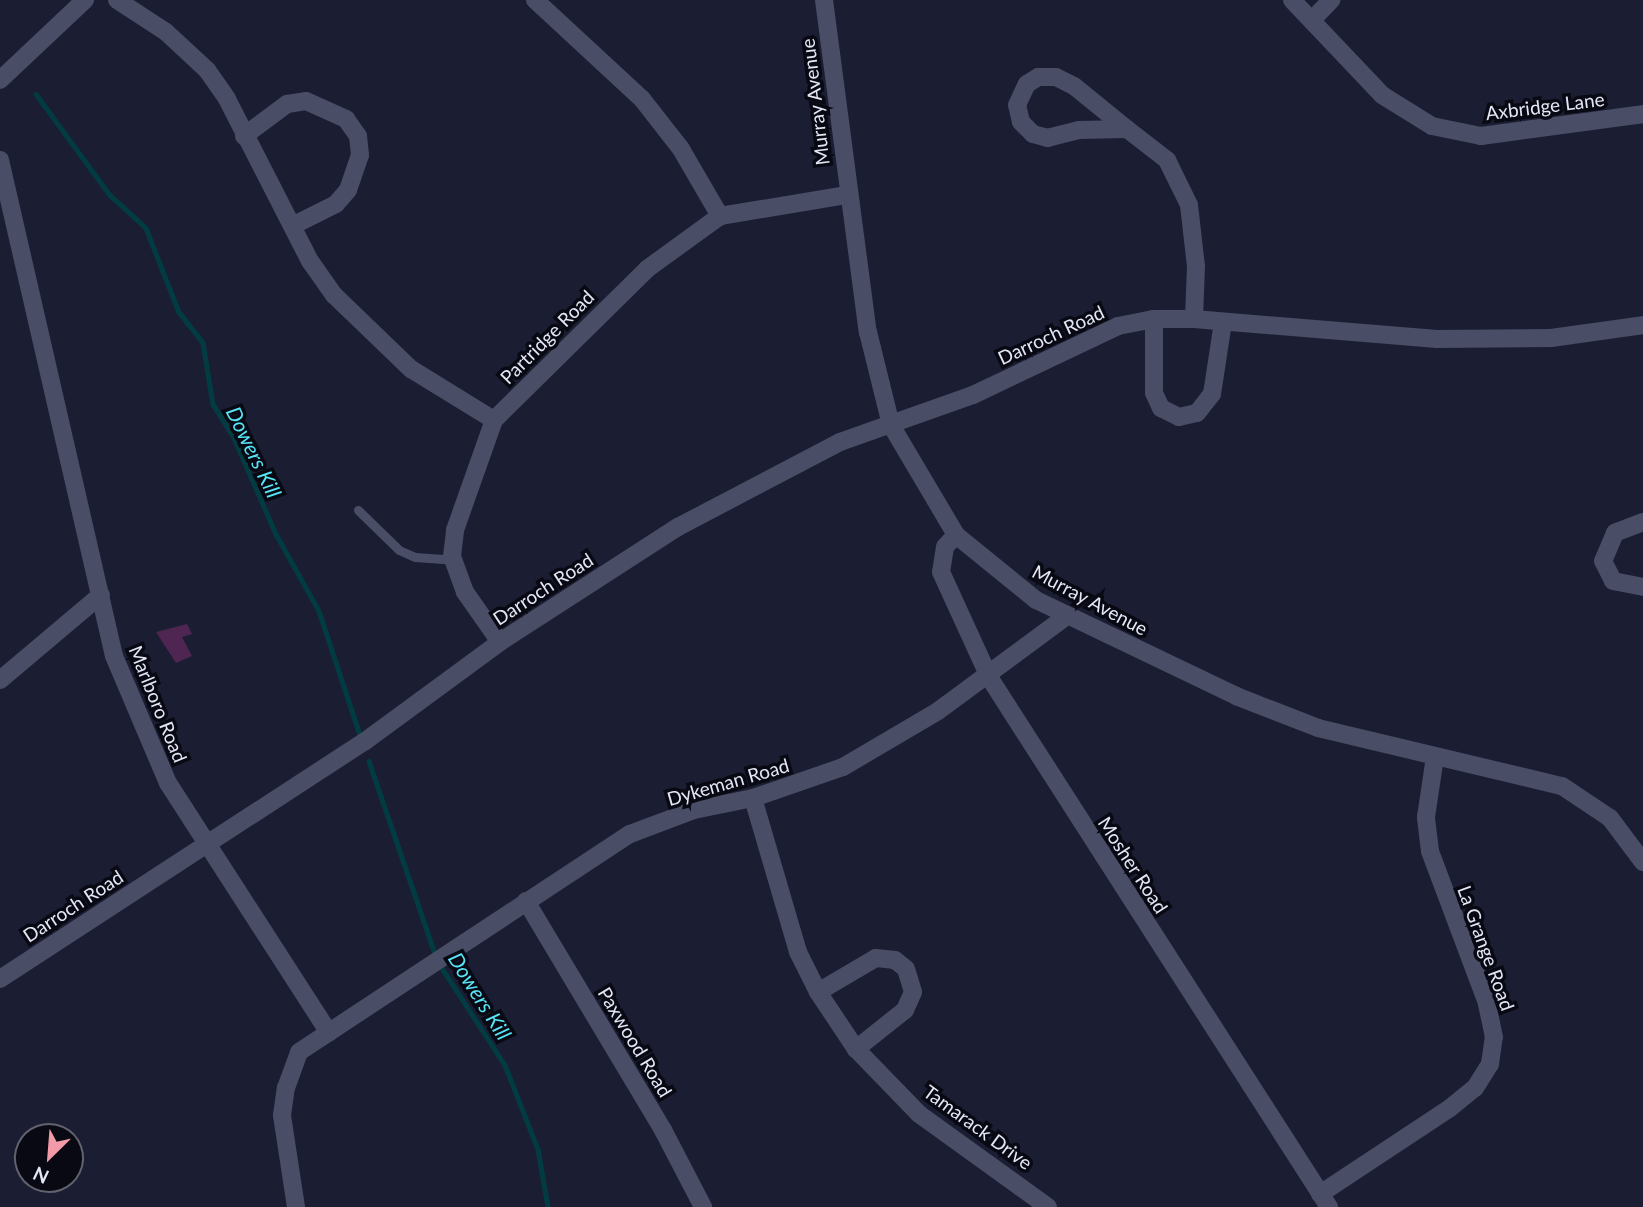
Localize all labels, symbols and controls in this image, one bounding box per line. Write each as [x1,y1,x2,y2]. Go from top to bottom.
street label: Murray Avenue [796,37,834,167]
street label: Axbridge Lane [1484,87,1606,125]
street label: Partridge Road [495,285,599,389]
street label: Darroch Road [994,300,1108,370]
water label: Dowers Kill [221,402,287,502]
street label: Darroch Road [489,548,597,630]
street label: Murray Avenue [1028,560,1152,640]
street label: Marlboro Road [124,642,192,766]
street label: Dykeman Road [664,754,792,810]
street label: Mosher Road [1093,812,1173,918]
street label: Darroch Road [19,865,127,947]
street label: La Grange Road [1453,882,1519,1014]
water label: Dowers Kill [443,948,517,1044]
street label: Paxwood Road [593,983,677,1101]
street label: Tamarack Drive [919,1080,1037,1174]
north arrow [14,1123,84,1193]
text: N [29,1162,52,1189]

